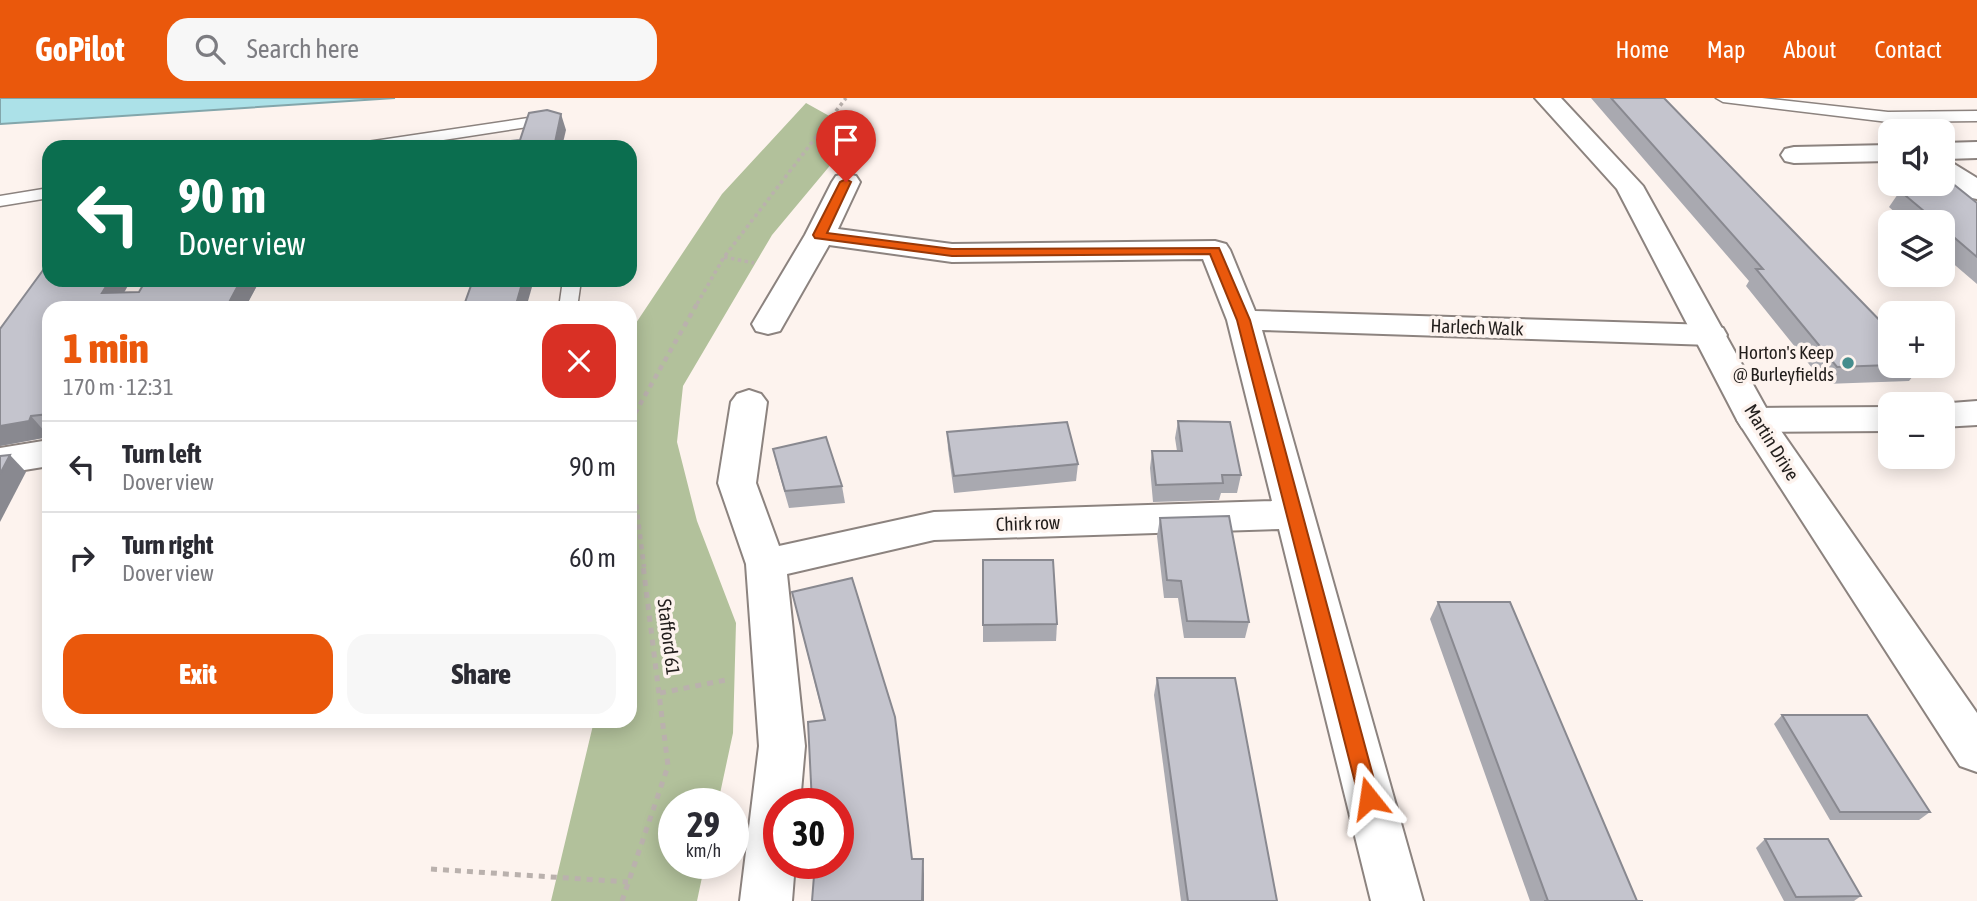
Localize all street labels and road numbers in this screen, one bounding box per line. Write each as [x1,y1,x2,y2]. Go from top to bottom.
street label: Harlech Walk [1430,314,1525,340]
street label: Martin Drive [1740,400,1804,484]
street label: Chirk row [995,511,1061,535]
street label: Stafford 61 [653,598,685,676]

